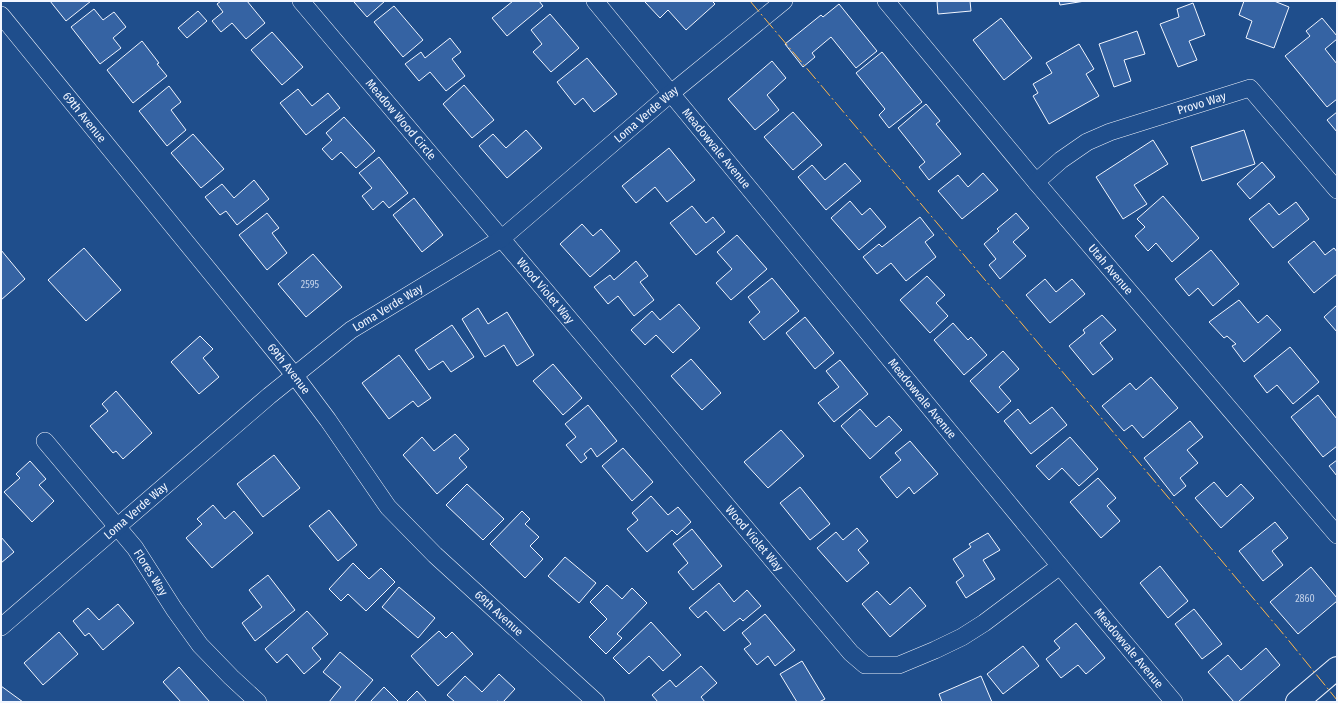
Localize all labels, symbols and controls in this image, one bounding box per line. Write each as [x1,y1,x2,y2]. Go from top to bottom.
street label: Meadow Wood Circle [363,76,439,163]
street label: Loma Verde Way [611,83,682,146]
street label: 69th Avenue [60,89,109,145]
street label: Provo Way [1175,89,1228,117]
street label: Meadowvale Avenue [679,105,754,192]
street label: Utah Avenue [1085,241,1136,298]
street label: Wood Violet Way [514,255,577,327]
house number: 2595 [301,279,320,291]
street label: Loma Verde Way [350,281,426,334]
street label: 69th Avenue [264,341,313,397]
street label: Meadowvale Avenue [885,356,959,442]
street label: Loma Verde Way [101,479,171,542]
street label: Wood Violet Way [723,503,786,575]
street label: Flores Way [131,547,171,599]
street label: 69th Avenue [472,588,526,639]
house number: 2860 [1295,593,1315,605]
street label: Meadowvale Avenue [1091,605,1166,691]

